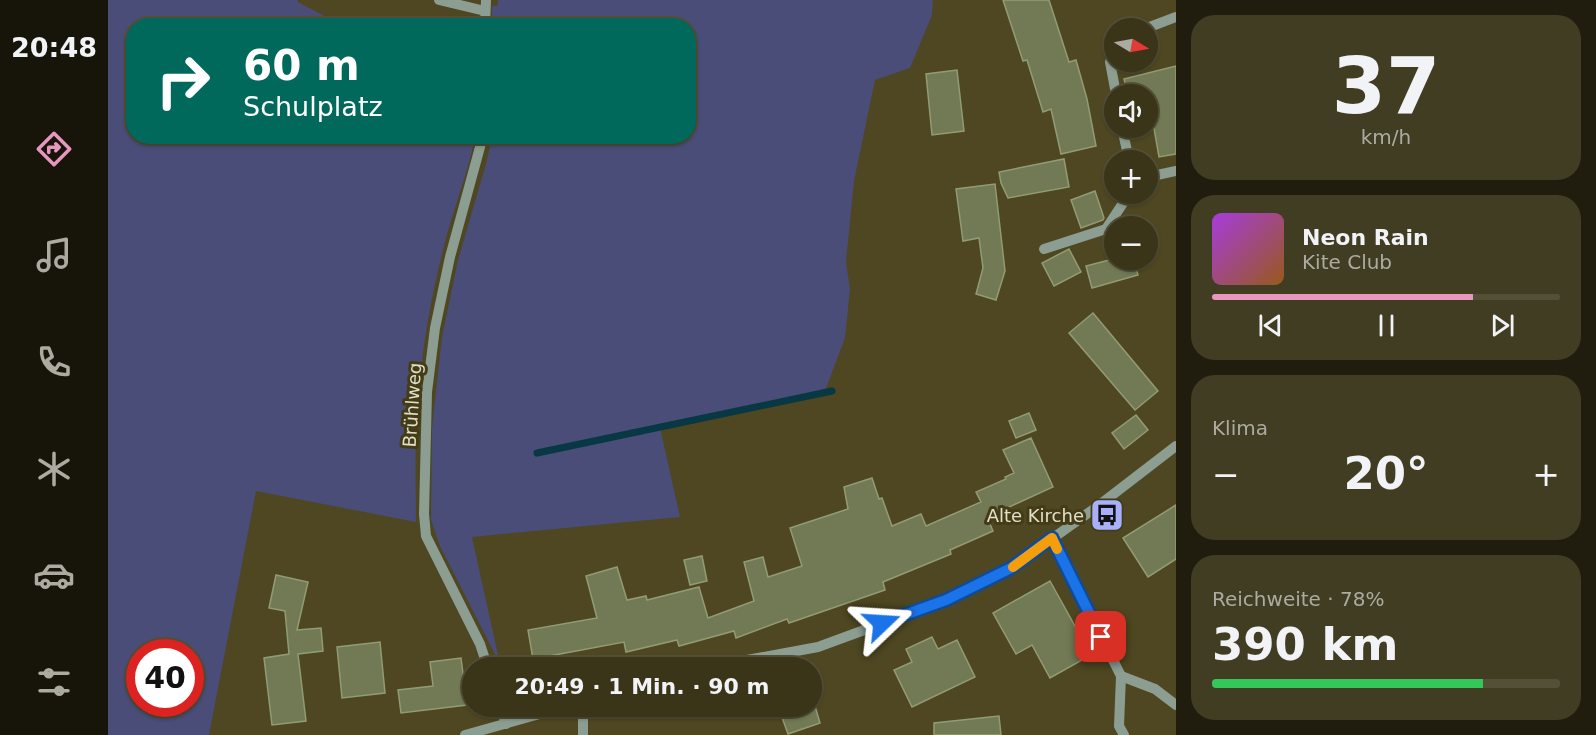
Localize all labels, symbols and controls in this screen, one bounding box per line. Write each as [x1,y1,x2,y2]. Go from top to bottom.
north arrow [1104,18,1158,72]
map controls [1104,18,1158,270]
text: 20:48 [11,32,97,63]
text: 60 m [243,41,360,90]
text: 37 [1332,41,1440,131]
icon: right [144,42,222,120]
button: sound [1104,84,1158,138]
text: Schulplatz [243,91,383,122]
text: km/h [1361,125,1411,149]
icon: directions [33,128,75,170]
button: + [1104,150,1158,204]
button: − [1104,216,1158,270]
text: Neon Rain [1302,225,1429,250]
icon: music [33,234,75,276]
text: Kite Club [1302,250,1392,274]
icon: previous [1254,309,1287,342]
icon: pause [1370,309,1403,342]
icon: next [1486,309,1519,342]
icon: phone [33,341,75,383]
street label: Brühlweg [399,362,425,448]
text: Klima [1212,416,1268,440]
text: 20° [1343,447,1429,500]
icon: climate [33,448,75,490]
text: − [1212,455,1240,494]
text: + [1532,455,1560,494]
bus stop icon: Alte Kirche [1089,497,1125,533]
place label: Alte Kirche [987,505,1084,526]
icon: car [33,554,75,596]
text: Reichweite · 78% [1212,587,1384,611]
position arrow [850,591,914,655]
pin [1075,611,1126,662]
text: 390 km [1212,618,1398,671]
icon: arrive [1084,620,1117,653]
speed limit sign: 40 [126,639,204,717]
icon: filters [33,661,75,703]
text: 20:49 · 1 Min. · 90 m [515,674,770,699]

